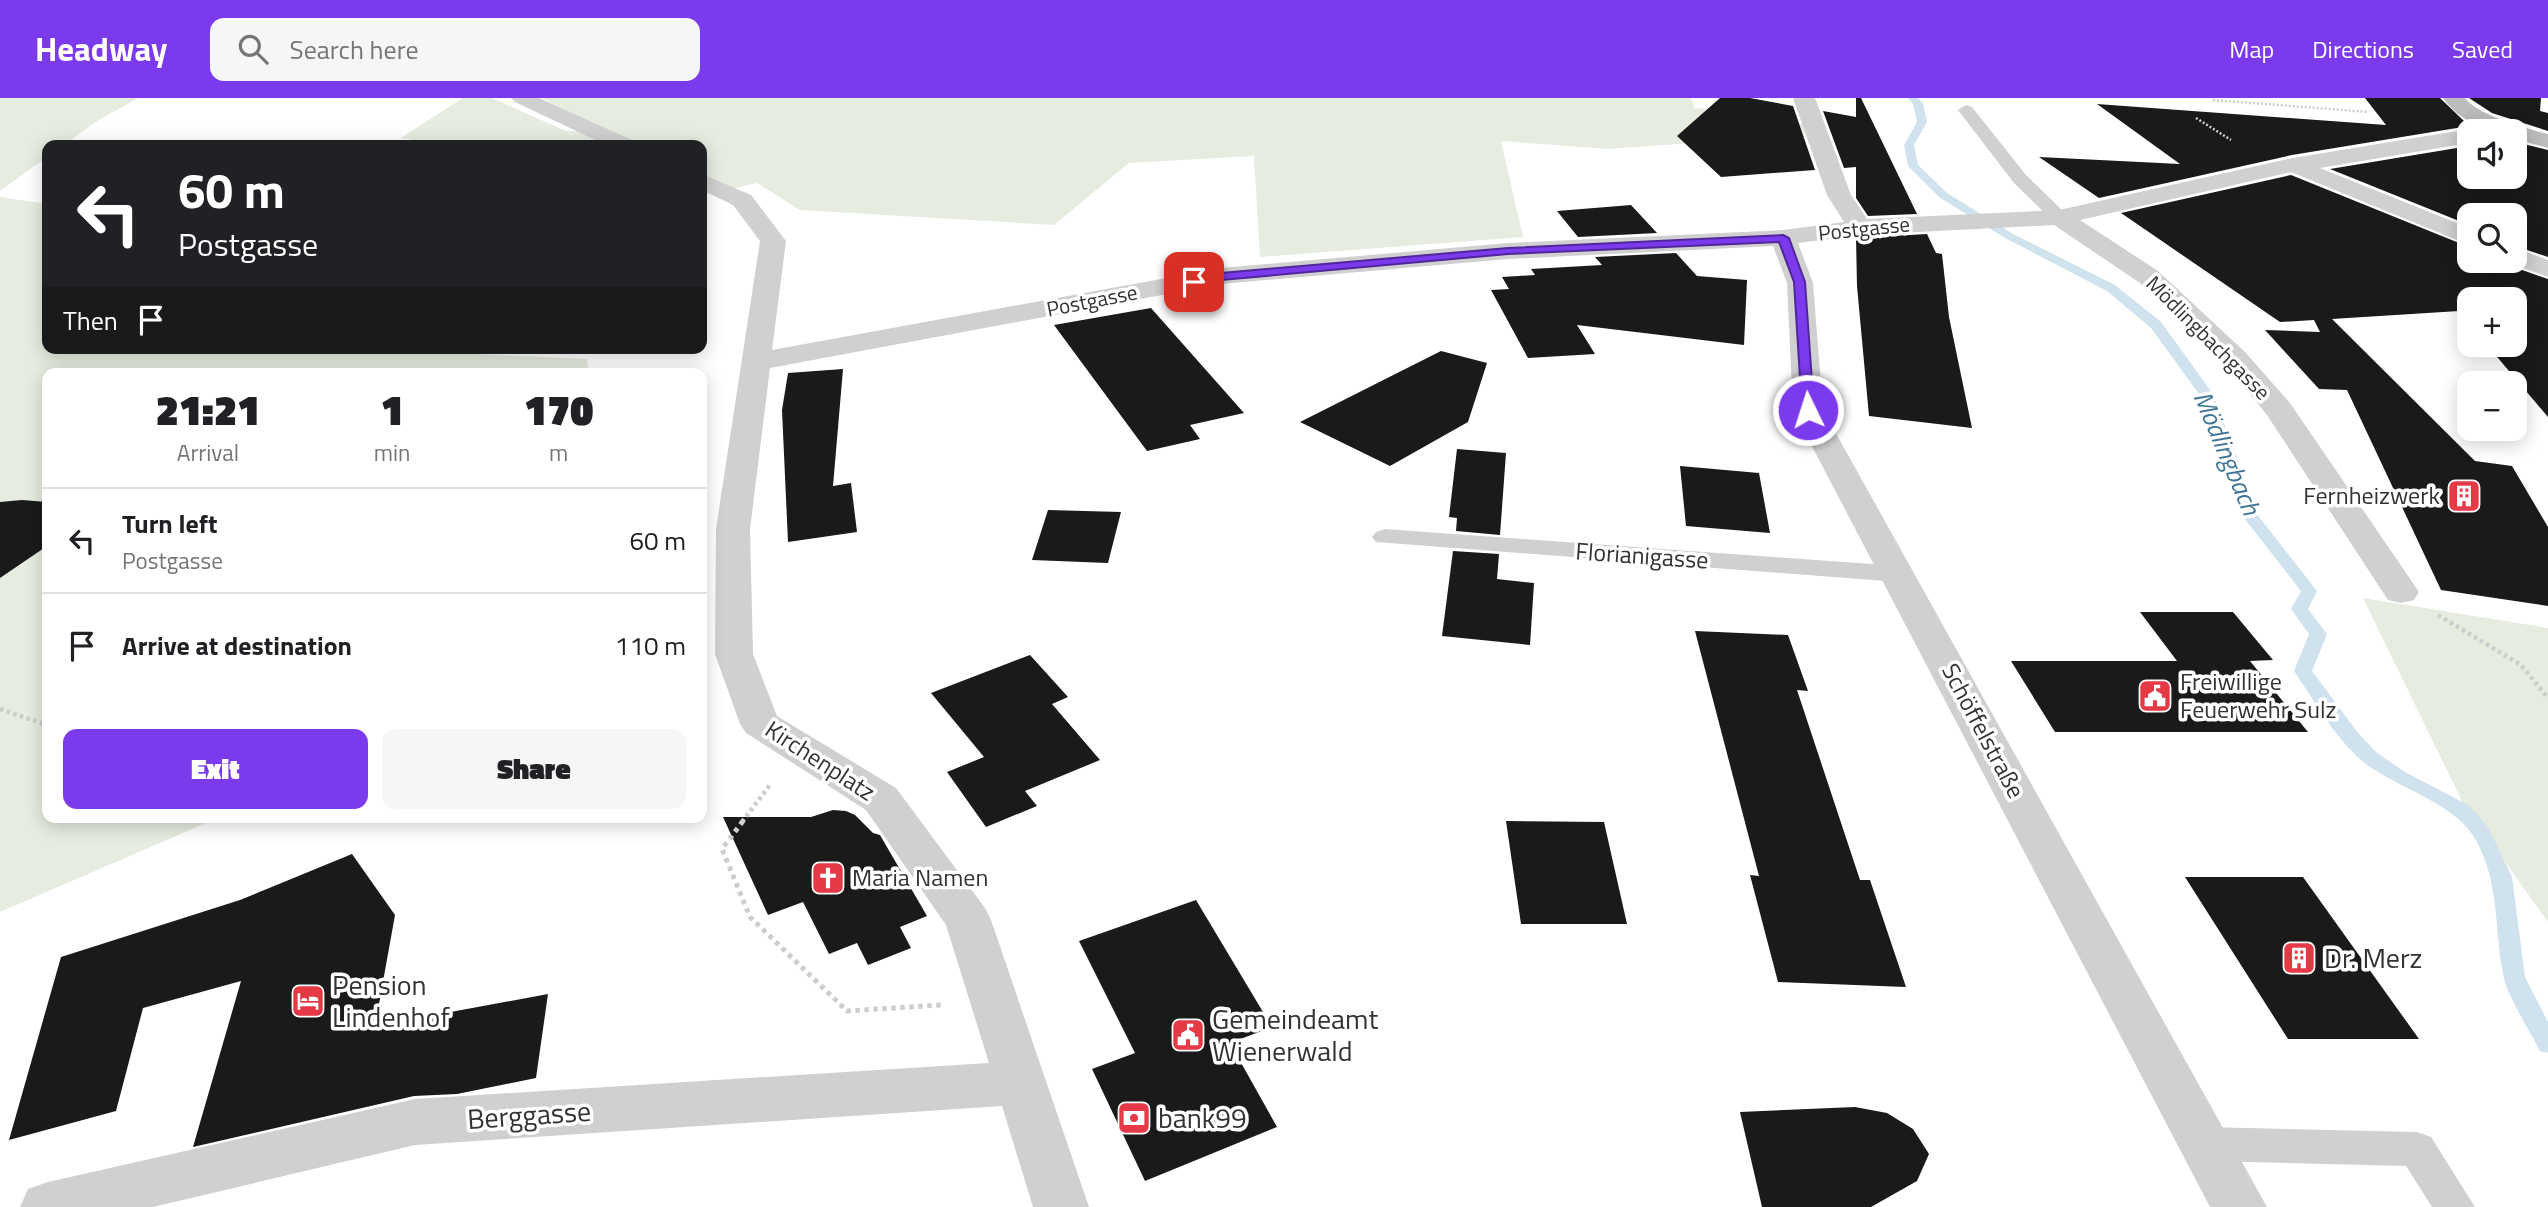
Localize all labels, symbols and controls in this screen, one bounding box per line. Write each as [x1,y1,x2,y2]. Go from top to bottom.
search box [210,18,700,81]
text: Headway [35,24,168,74]
icon: search [234,30,272,68]
text: Search here [290,30,419,69]
text: Map [2229,31,2274,67]
text: Directions [2312,31,2414,67]
text: Saved [2452,31,2513,67]
map controls [2457,119,2527,441]
button: sound [2457,119,2527,189]
text: 60 m [178,152,285,227]
icon: left [63,168,154,259]
button: search [2457,203,2527,273]
street label: Postgasse [1816,207,1911,249]
text: Postgasse [178,220,318,268]
pin [1164,252,1224,312]
icon: arrive [1175,263,1213,301]
street label: Mödlingbachgasse [2139,268,2278,407]
street label: Postgasse [1044,276,1140,325]
button: + [2457,287,2527,357]
text: Then [63,301,118,340]
icon: arrive [132,301,170,339]
button: − [2457,371,2527,441]
position arrow [1771,373,1845,447]
text: 21:21 [156,377,260,441]
text: 1 [381,377,404,441]
text: 170 [524,377,593,441]
water label: Mödlingbach [2184,385,2272,522]
text: Arrival [177,435,239,470]
text: min [374,435,410,470]
text: m [549,435,568,470]
place label: Fernheizwerk [2303,477,2440,513]
building icon: Fernheizwerk [2445,477,2483,515]
text: Turn left [122,504,217,543]
text: 60 m [629,521,686,560]
icon: left [63,522,101,560]
street label: Florianigasse [1574,532,1710,578]
text: Postgasse [122,543,223,578]
text: Arrive at destination [122,626,352,665]
text: 110 m [615,626,686,665]
icon: arrive [63,627,101,665]
street label: Schöffelstraße [1933,657,2035,804]
place label: Freiwillige Feuerwehr Sulz [2180,663,2336,727]
public building icon: Freiwillige Feuerwehr Sulz [2136,677,2174,715]
street label: Kirchenplatz [758,711,883,809]
button: Exit [63,729,368,809]
button: Share [382,729,686,809]
church icon: Maria Namen [809,859,847,897]
place label: Maria Namen [852,859,988,895]
place label: Dr. Merz [2324,936,2422,979]
building icon: Dr. Merz [2280,939,2318,977]
place label: Pension Lindenhof [332,963,450,1038]
hotel icon: Pension Lindenhof [289,982,327,1020]
place label: Gemeindeamt Wienerwald [1212,997,1378,1072]
public building icon: Gemeindeamt Wienerwald [1169,1016,1207,1054]
street label: Berggasse [466,1089,592,1140]
place label: bank99 [1158,1096,1247,1139]
bank icon: bank99 [1115,1099,1153,1137]

